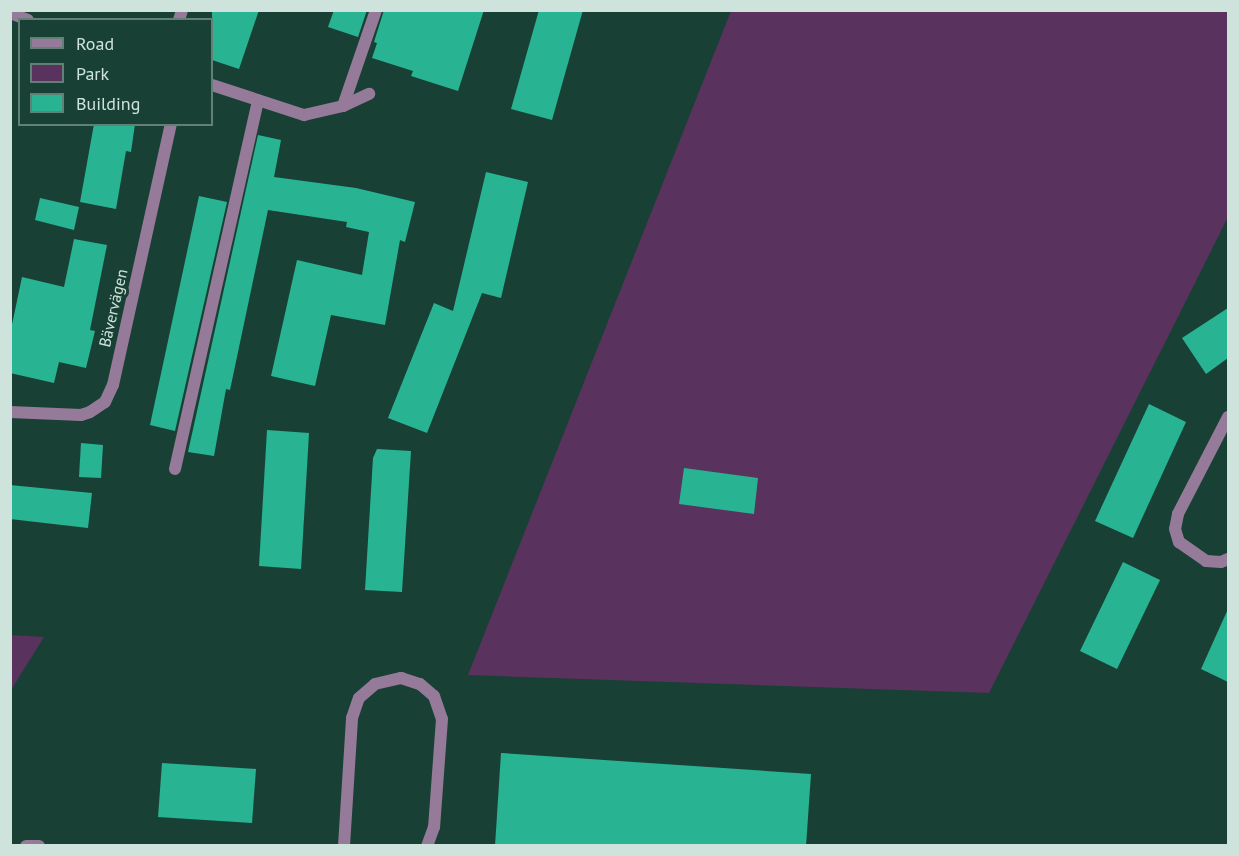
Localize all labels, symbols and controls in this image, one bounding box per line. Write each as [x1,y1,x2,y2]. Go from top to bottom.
legend [18,18,213,126]
text: Road [76,32,114,55]
text: Park [76,62,109,85]
text: Building [76,92,140,115]
street label: Bävervägen [95,267,131,349]

